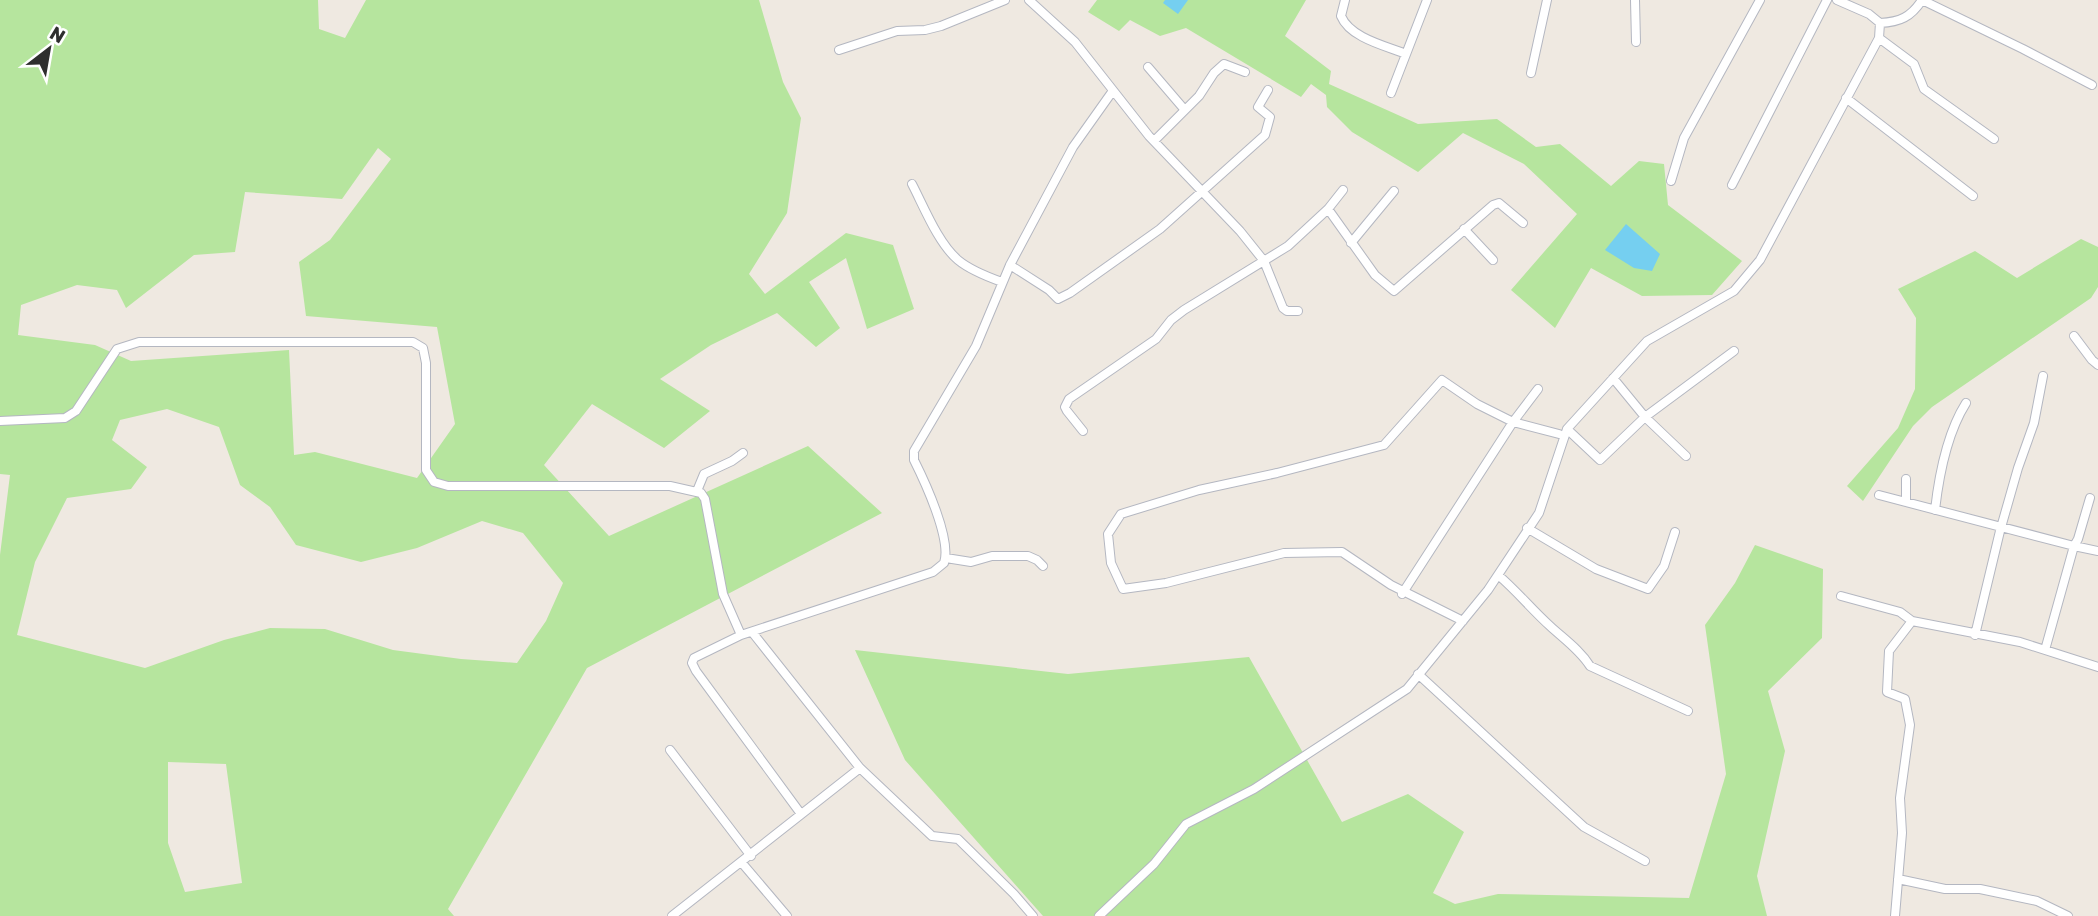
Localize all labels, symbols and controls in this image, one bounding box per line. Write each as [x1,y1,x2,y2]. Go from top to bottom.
north arrow [14,14,84,84]
text: N [46,21,69,48]

